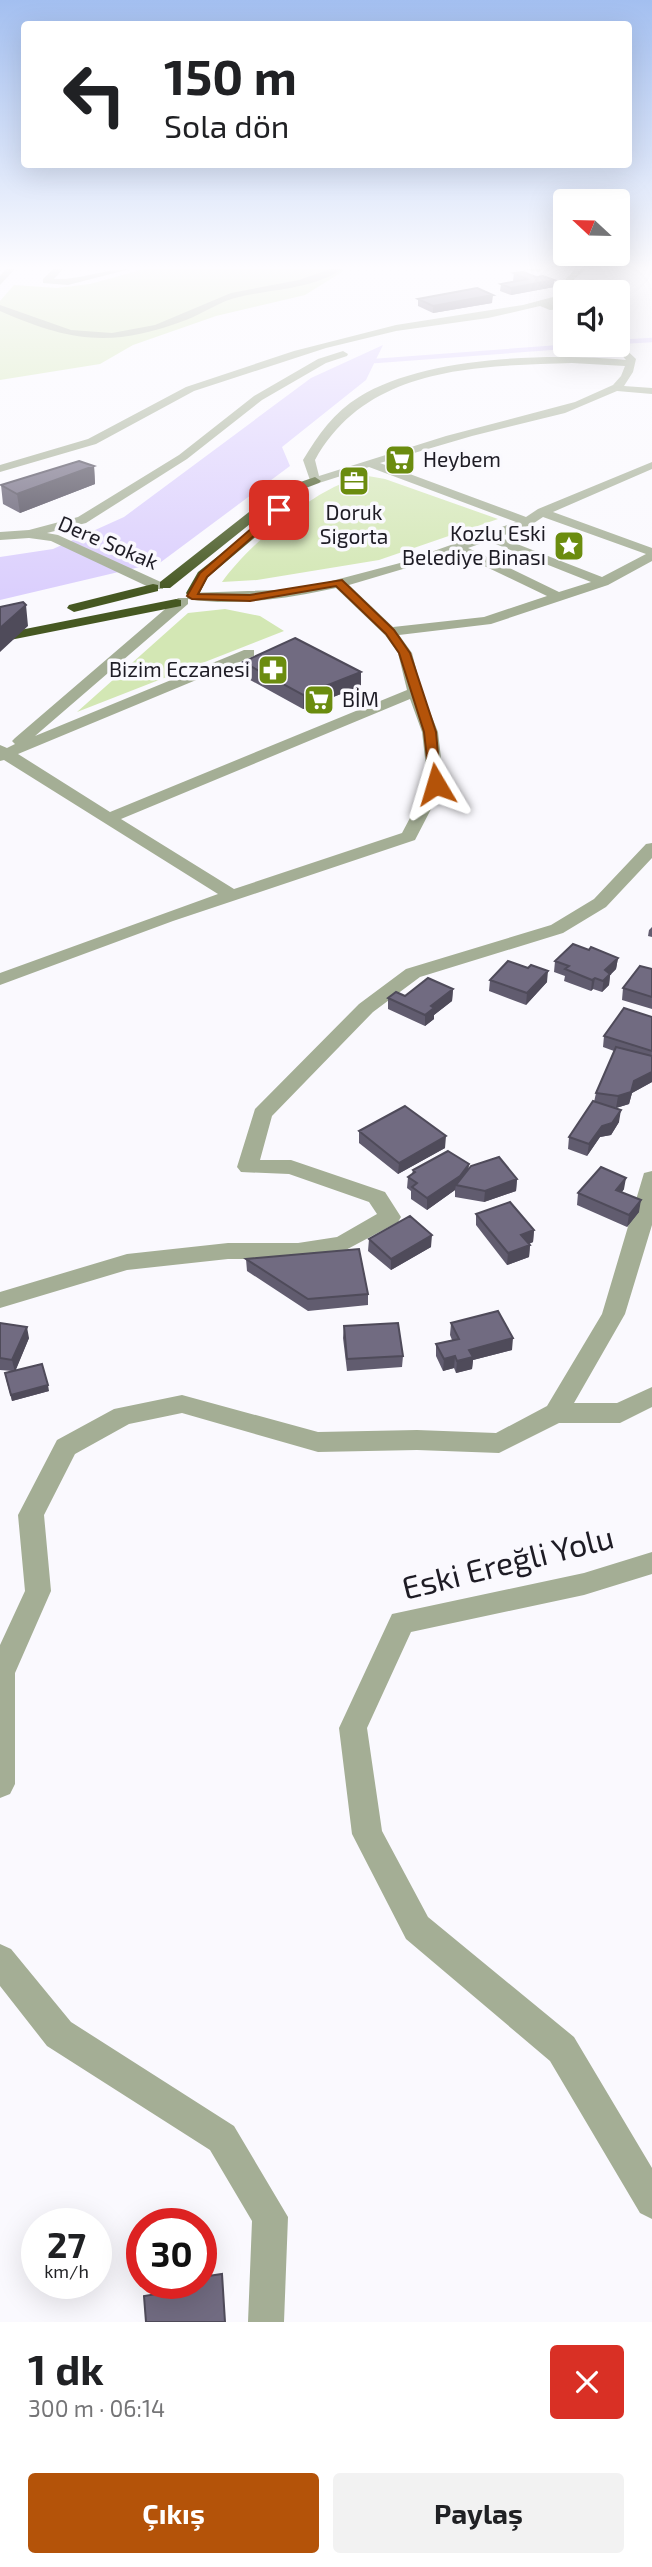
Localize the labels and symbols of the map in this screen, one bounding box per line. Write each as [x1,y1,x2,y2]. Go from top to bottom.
north arrow [553,189,630,266]
supermarket icon: Heybem [383,443,417,477]
place label: Heybem [423,446,501,471]
office icon: Doruk Sigorta [337,464,371,498]
pin [249,480,309,540]
place label: Doruk Sigorta [320,499,388,548]
street label: Dere Sokak [55,509,163,574]
place label: Kozlu Eski Belediye Binası [402,520,546,569]
place icon: Kozlu Eski Belediye Binası [552,529,586,563]
pharmacy icon: Bizim Eczanesi [256,653,290,687]
place label: Bizim Eczanesi [109,656,250,681]
supermarket icon: BİM [302,683,336,717]
place label: BİM [342,686,379,711]
position arrow [399,747,473,821]
street label: Eski Ereğli Yolu [398,1516,617,1606]
speed limit sign: 30 [126,2208,217,2299]

